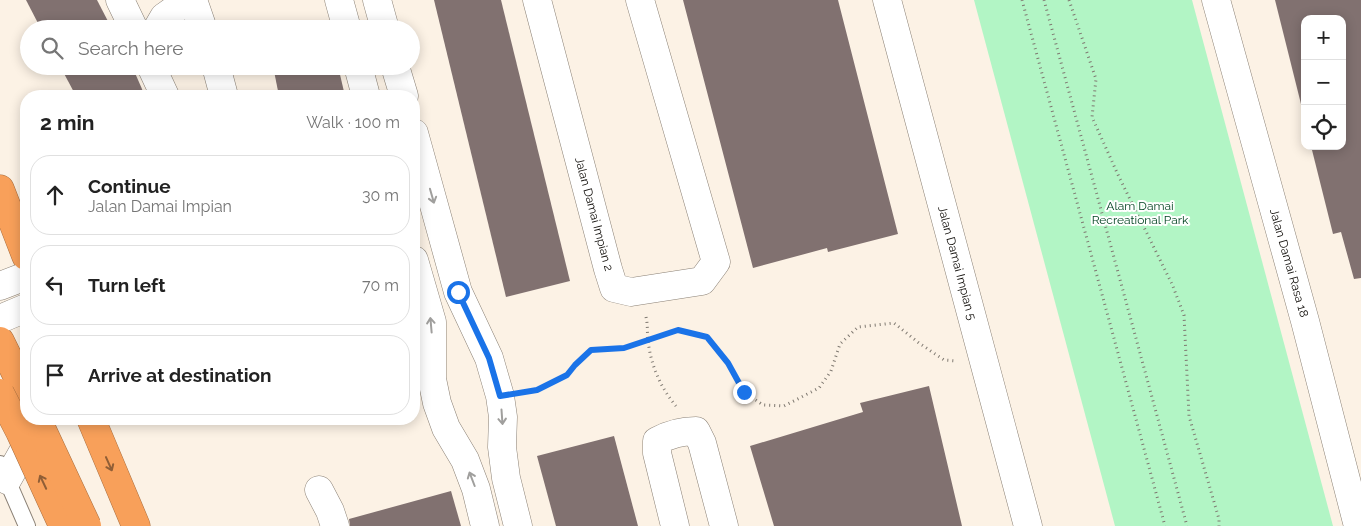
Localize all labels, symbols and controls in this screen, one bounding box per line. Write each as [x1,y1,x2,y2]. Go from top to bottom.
map controls [1301,15,1346,150]
button: + [1301,15,1346,60]
search box [20,20,420,75]
icon: search [38,34,66,62]
text: Search here [78,37,184,59]
button: − [1301,60,1346,105]
button: locate [1301,105,1346,150]
text: 2 min [40,110,94,135]
text: Walk · 100 m [306,113,400,132]
street label: Jalan Damai Impian 2 [572,156,616,272]
text: Continue [88,175,171,197]
icon: ahead [41,181,69,209]
text: 30 m [362,186,399,205]
one-way arrow [427,188,437,204]
text: Jalan Damai Impian [88,197,232,216]
park label: Alam Damai Recreational Park [1092,199,1189,227]
street label: Jalan Damai Impian 5 [935,204,979,322]
street label: Jalan Damai Rasa 18 [1267,207,1311,319]
icon: left [41,271,69,299]
text: Turn left [88,274,165,296]
text: 70 m [362,276,399,295]
route start [447,281,470,304]
one-way arrow [426,318,435,334]
icon: arrive [41,361,69,389]
text: Arrive at destination [88,364,272,386]
route end [733,381,756,404]
one-way arrow [497,409,507,425]
one-way arrow [105,456,115,471]
one-way arrow [467,472,476,487]
one-way arrow [37,475,47,490]

